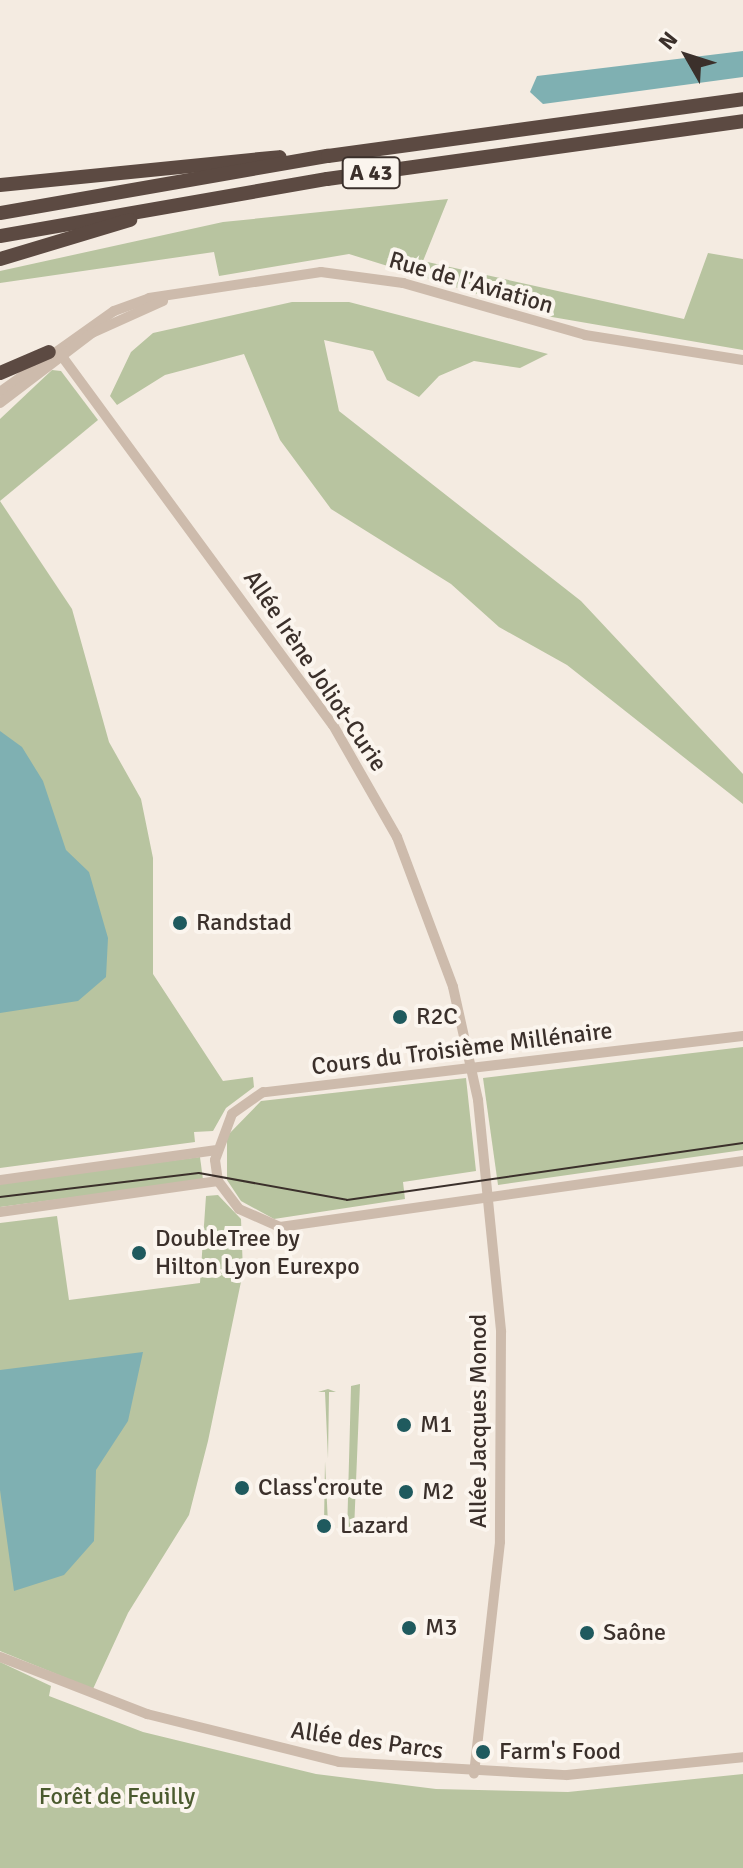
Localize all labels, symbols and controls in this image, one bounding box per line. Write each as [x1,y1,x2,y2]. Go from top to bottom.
north arrow [647,16,727,96]
text: N [653,26,683,55]
road number: A 43 [341,155,401,191]
street label: Rue de l'Aviation [386,246,556,320]
street label: Allée Irène Joliot-Curie [237,565,393,777]
place label: Randstad [196,909,292,937]
marker: Randstad [171,914,189,932]
place label: R2C [416,1003,458,1031]
marker: R2C [391,1008,409,1026]
street label: Cours du Troisième Millénaire [310,1016,614,1082]
place label: DoubleTree by Hilton Lyon Eurexpo [155,1225,360,1281]
marker: DoubleTree by Hilton Lyon Eurexpo [130,1244,148,1262]
street label: Allée Jacques Monod [465,1314,493,1528]
place label: M1 [420,1411,452,1439]
marker: M1 [395,1416,413,1434]
place label: Class'croute [258,1474,383,1502]
place label: M2 [422,1478,454,1506]
marker: Class'croute [233,1479,251,1497]
marker: M2 [397,1483,415,1501]
place label: Lazard [340,1512,409,1540]
marker: Lazard [315,1517,333,1535]
place label: M3 [425,1614,457,1642]
marker: M3 [400,1619,418,1637]
place label: Saône [603,1619,666,1647]
marker: Saône [578,1624,596,1642]
street label: Allée des Parcs [289,1716,445,1766]
place label: Farm's Food [499,1738,621,1766]
marker: Farm's Food [474,1743,492,1761]
park label: Forêt de Feuilly [39,1783,195,1811]

